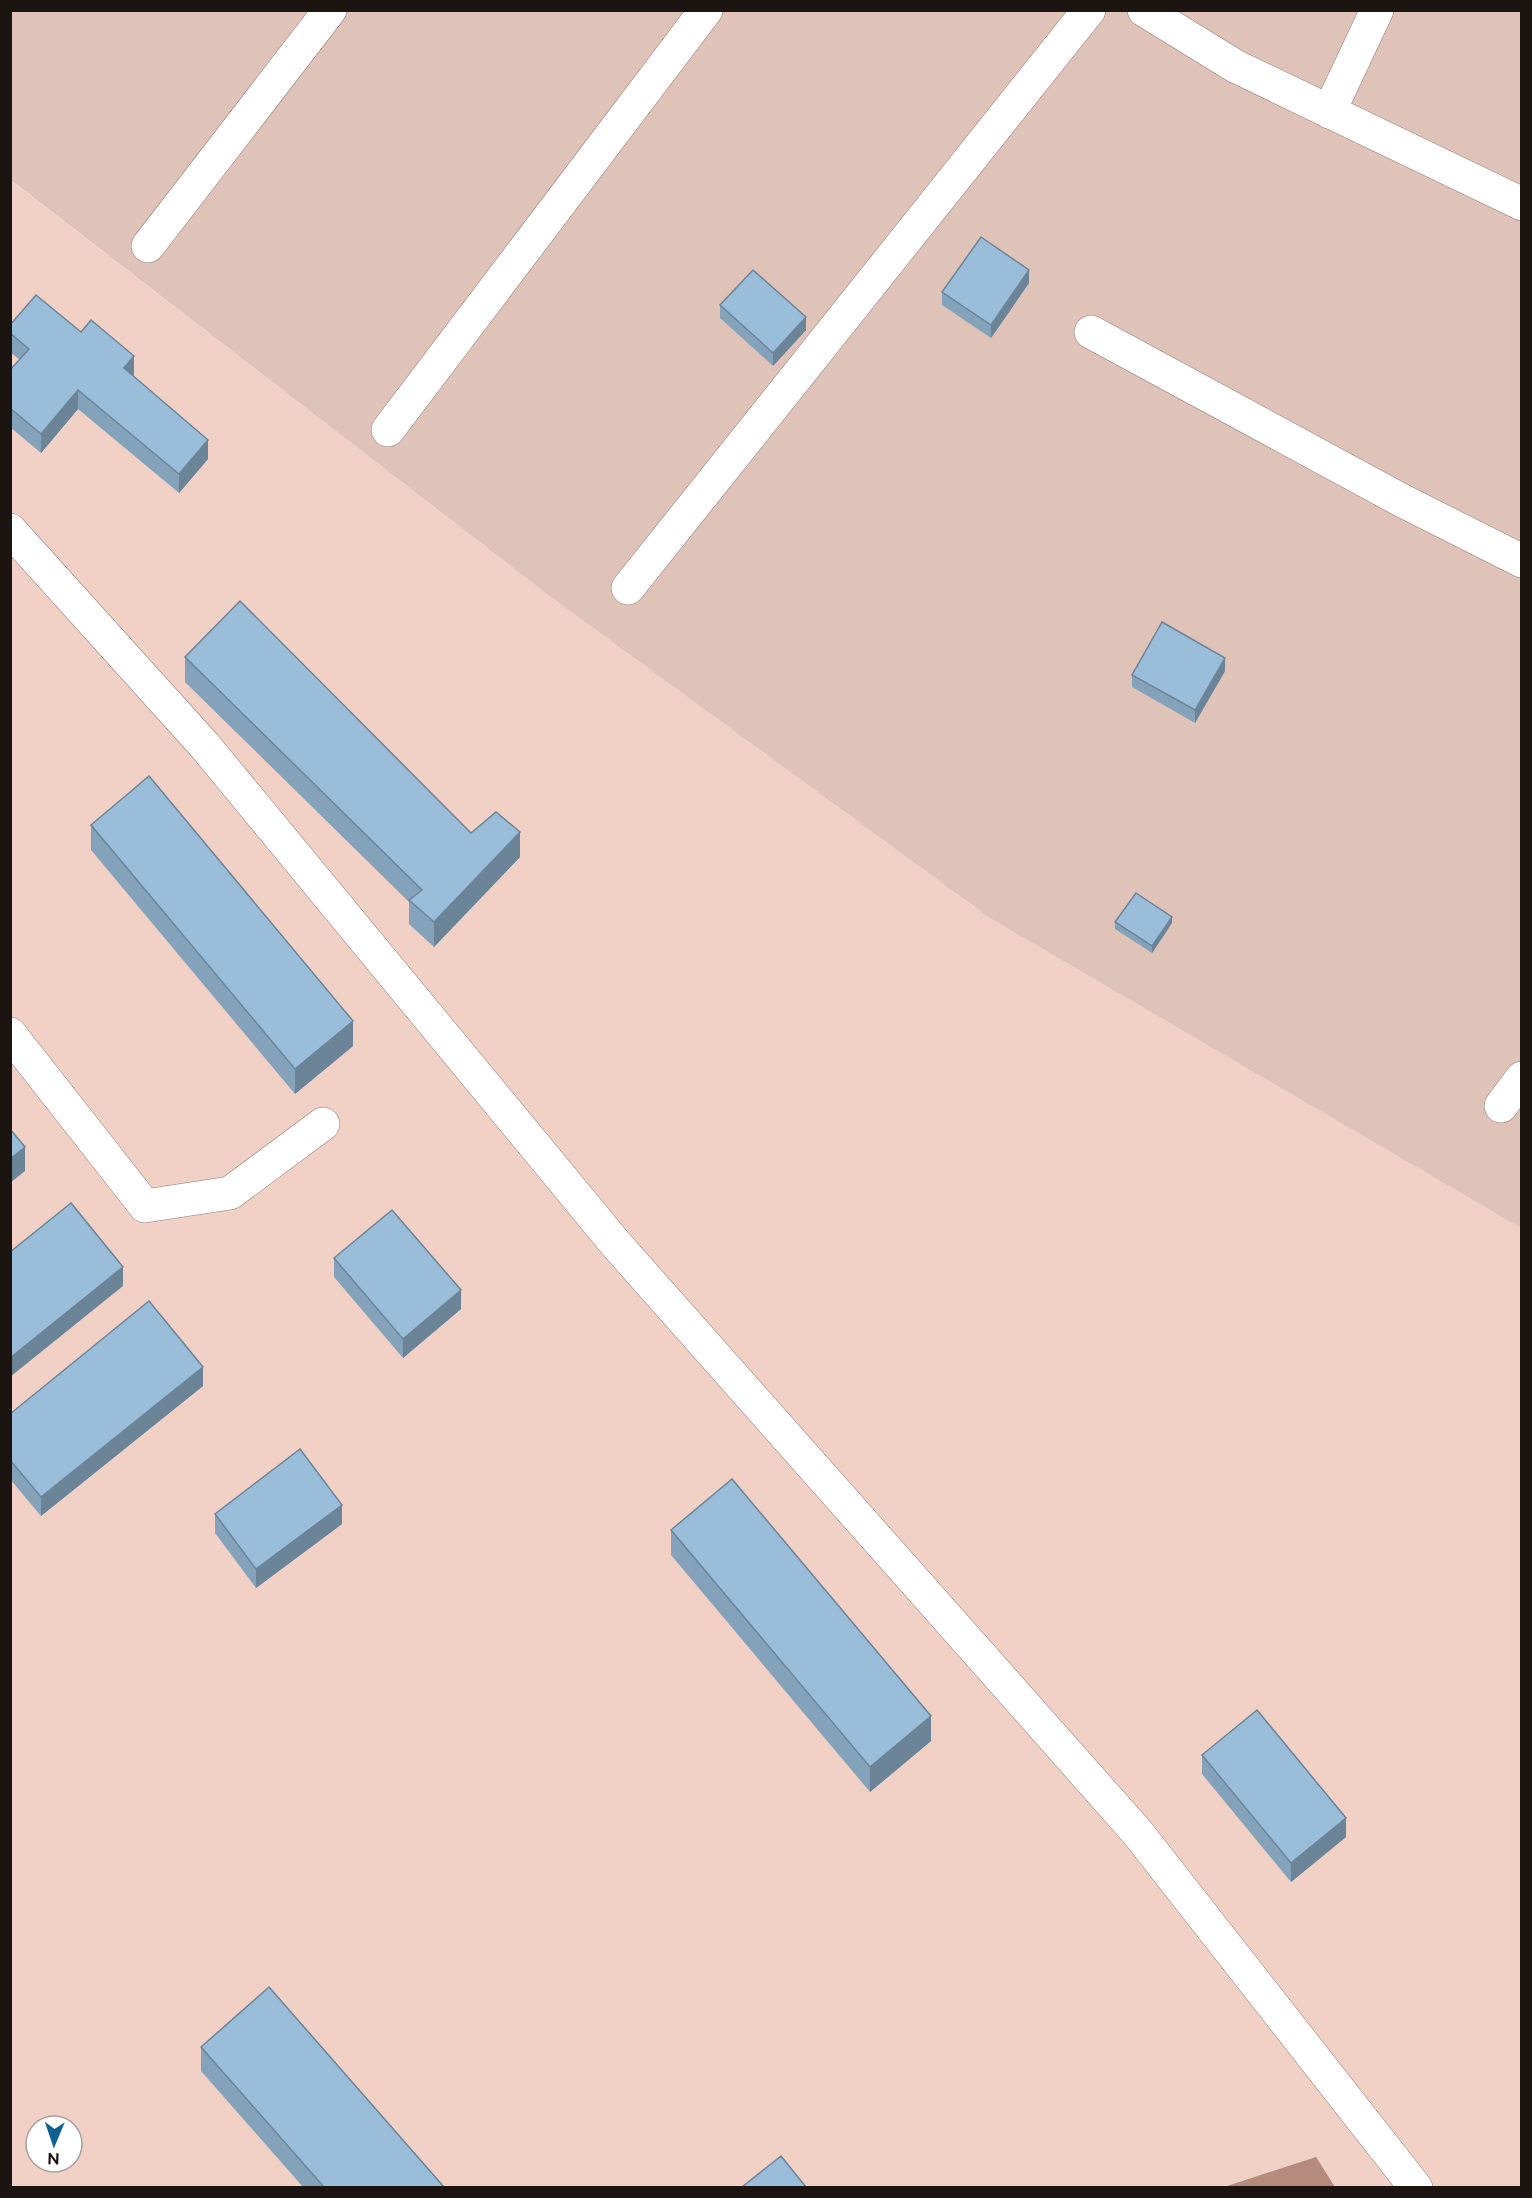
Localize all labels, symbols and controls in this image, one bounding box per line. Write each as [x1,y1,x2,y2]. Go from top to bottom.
north arrow [24,2114,84,2174]
text: N [47,2149,60,2168]

